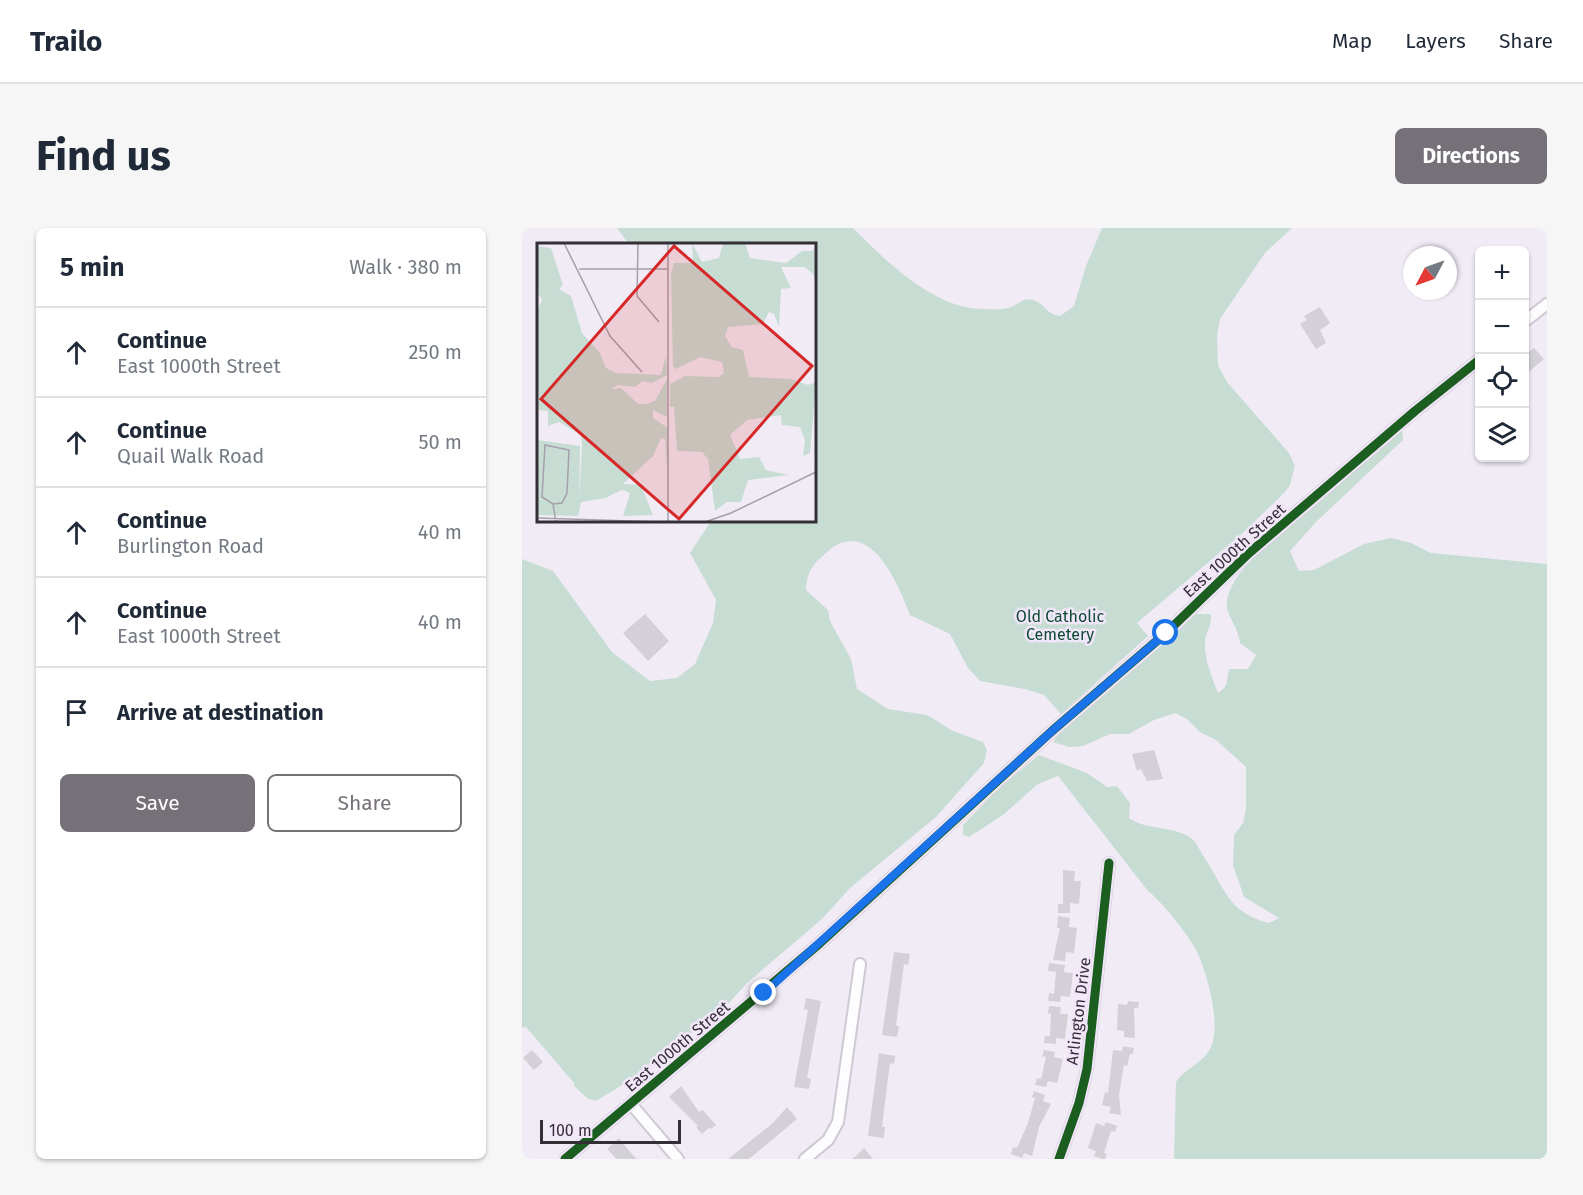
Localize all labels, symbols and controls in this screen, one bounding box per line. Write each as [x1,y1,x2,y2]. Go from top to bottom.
text: Trailo [30,25,102,58]
text: Map [1332,28,1372,54]
text: Layers [1405,28,1466,54]
text: Share [1499,28,1553,54]
button: Directions [1395,128,1547,184]
text: Find us [36,131,171,181]
inset map [537,243,816,522]
north arrow [1403,246,1457,300]
map controls [1475,246,1529,462]
button: + [1475,246,1529,300]
text: 5 min [60,252,124,283]
text: Walk · 380 m [349,255,462,279]
button: − [1475,300,1529,354]
text: Continue [117,327,207,354]
icon: ahead [60,336,93,369]
text: 250 m [408,340,462,364]
text: East 1000th Street [117,354,281,378]
button: locate [1475,354,1529,408]
button: layers [1475,408,1529,462]
text: Continue [117,417,207,444]
icon: ahead [60,426,93,459]
text: 50 m [418,430,462,454]
text: Quail Walk Road [117,444,264,468]
street label: East 1000th Street [1179,499,1289,601]
text: Continue [117,507,207,534]
icon: ahead [60,516,93,549]
text: 40 m [418,520,462,544]
text: Burlington Road [117,534,264,558]
text: Continue [117,597,207,624]
icon: ahead [60,606,93,639]
park label: Old Catholic Cemetery [1016,607,1105,644]
text: 40 m [418,610,462,634]
route start [1152,619,1178,645]
text: East 1000th Street [117,624,281,648]
icon: arrive [60,696,93,729]
text: Arrive at destination [117,699,324,726]
button: Save [60,774,255,832]
button: Share [267,774,462,832]
street label: Arlington Drive [1062,956,1095,1066]
route end [750,979,776,1005]
street label: East 1000th Street [621,997,734,1096]
scale bar [540,1117,681,1144]
text: 100 m [549,1121,592,1140]

